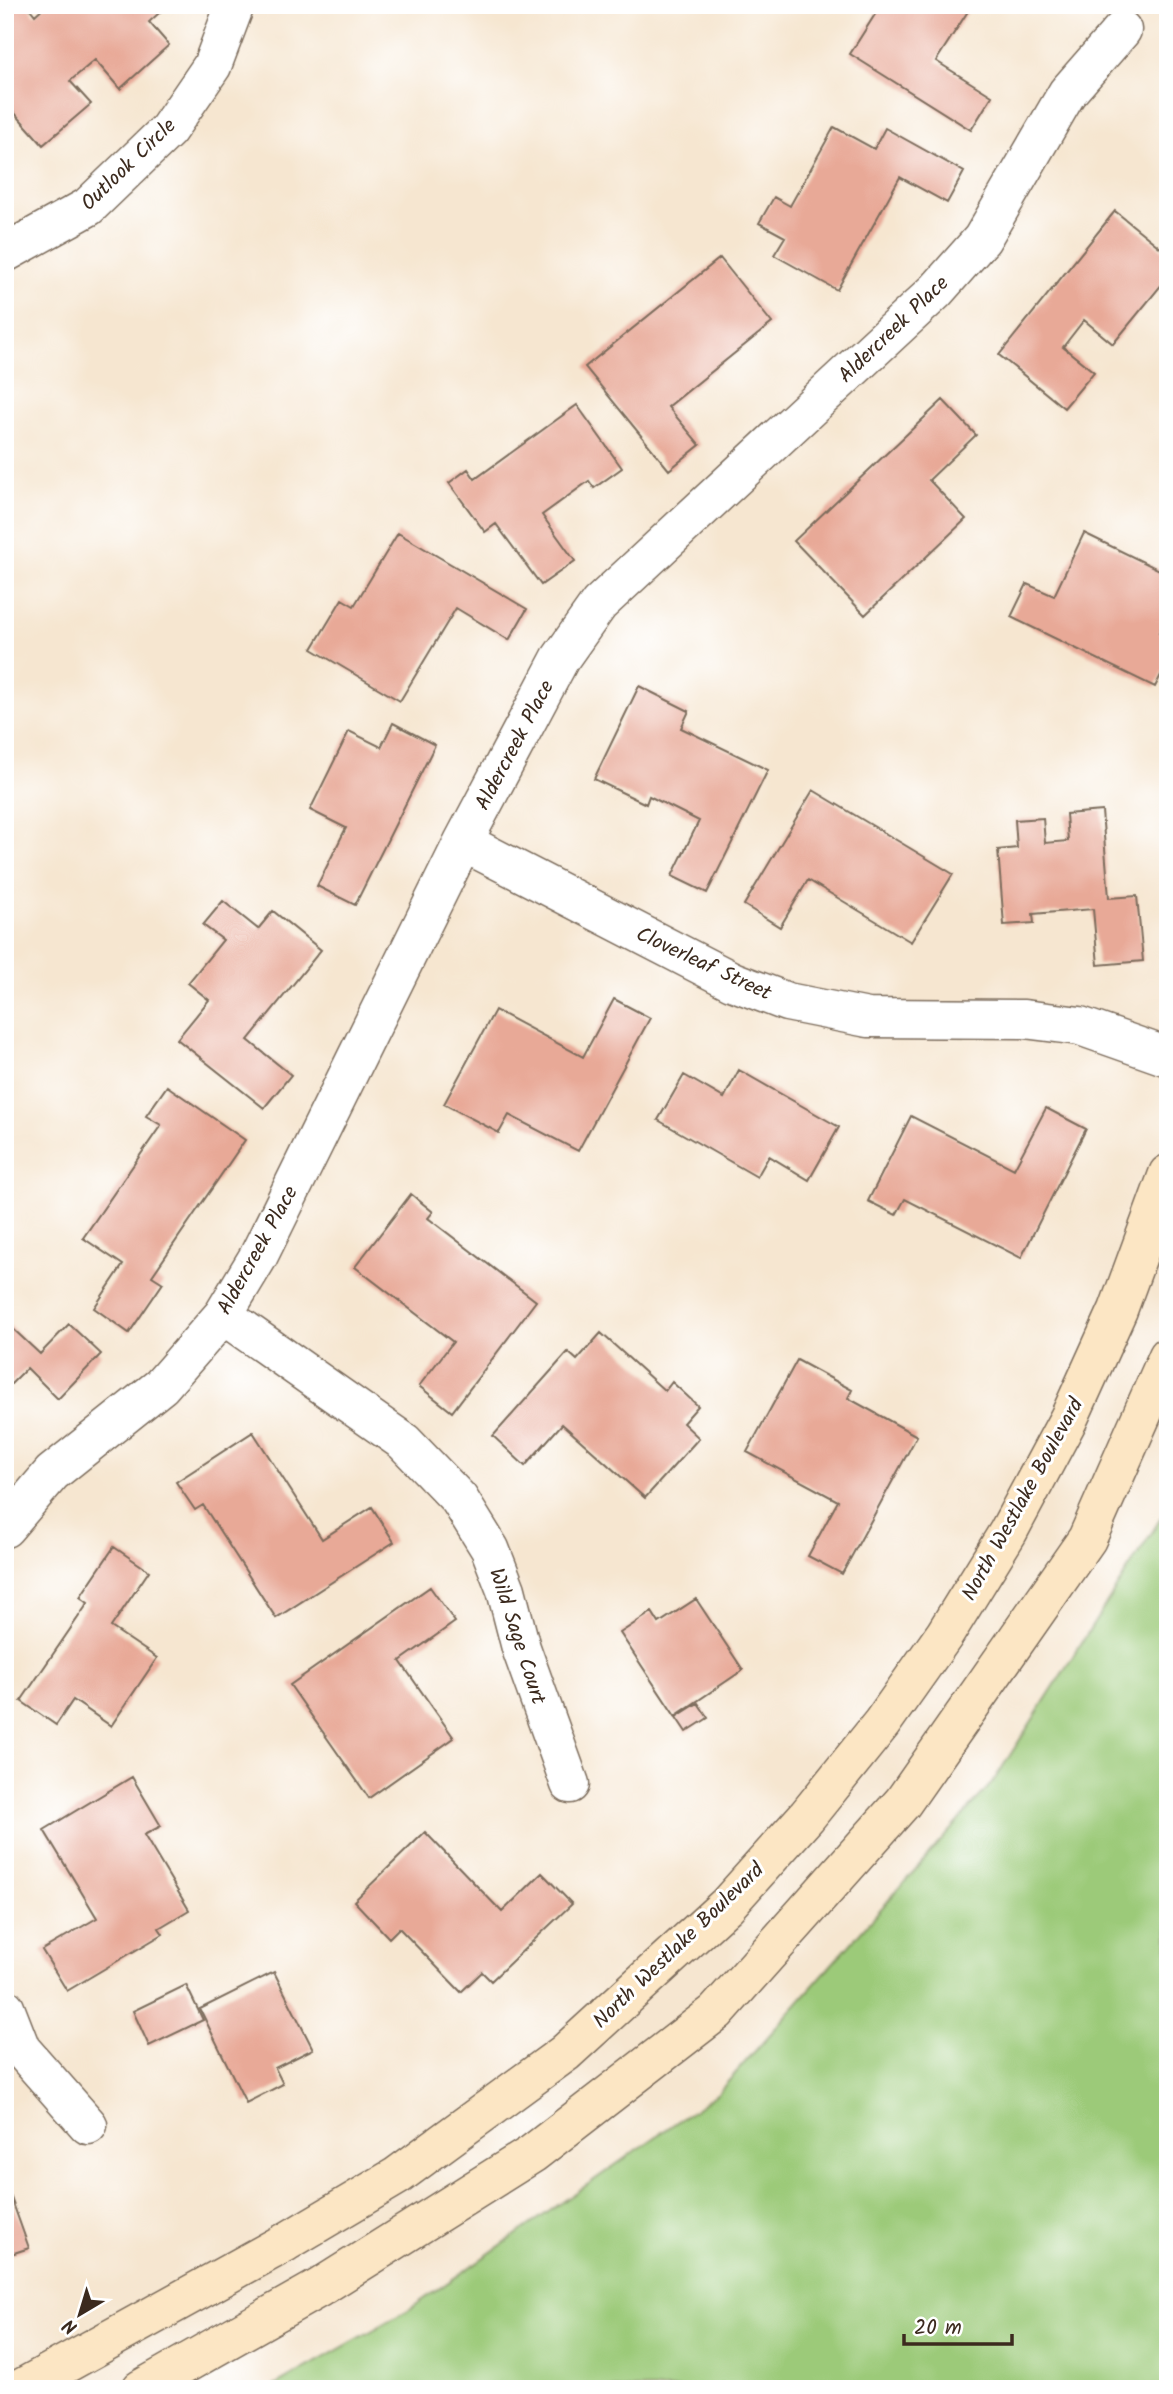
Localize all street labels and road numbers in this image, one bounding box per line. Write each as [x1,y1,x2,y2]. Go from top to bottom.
street label: Outlook Circle [74,110,185,219]
street label: Aldercreek Place [831,268,957,392]
street label: Aldercreek Place [467,674,564,817]
street label: Cloverleaf Street [630,918,778,1011]
street label: Aldercreek Place [209,1180,308,1321]
street label: North Westlake Boulevard [954,1392,1093,1607]
street label: Wild Sage Court [479,1564,554,1710]
street label: North Westlake Boulevard [586,1855,773,2037]

